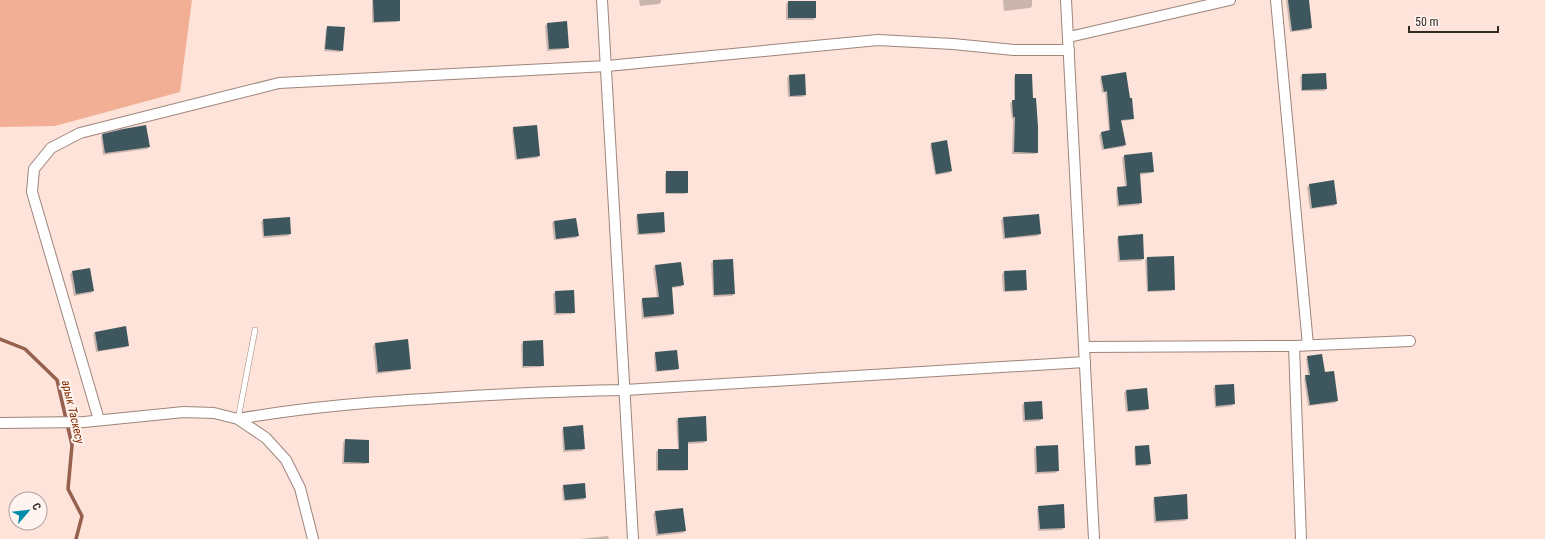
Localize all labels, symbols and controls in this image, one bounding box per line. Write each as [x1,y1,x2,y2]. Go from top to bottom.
scale bar [1409,8,1498,34]
text: 50 m [1415,15,1439,29]
water label: арык Таскесу [59,379,87,446]
north arrow [8,491,48,531]
text: С [29,501,44,512]

